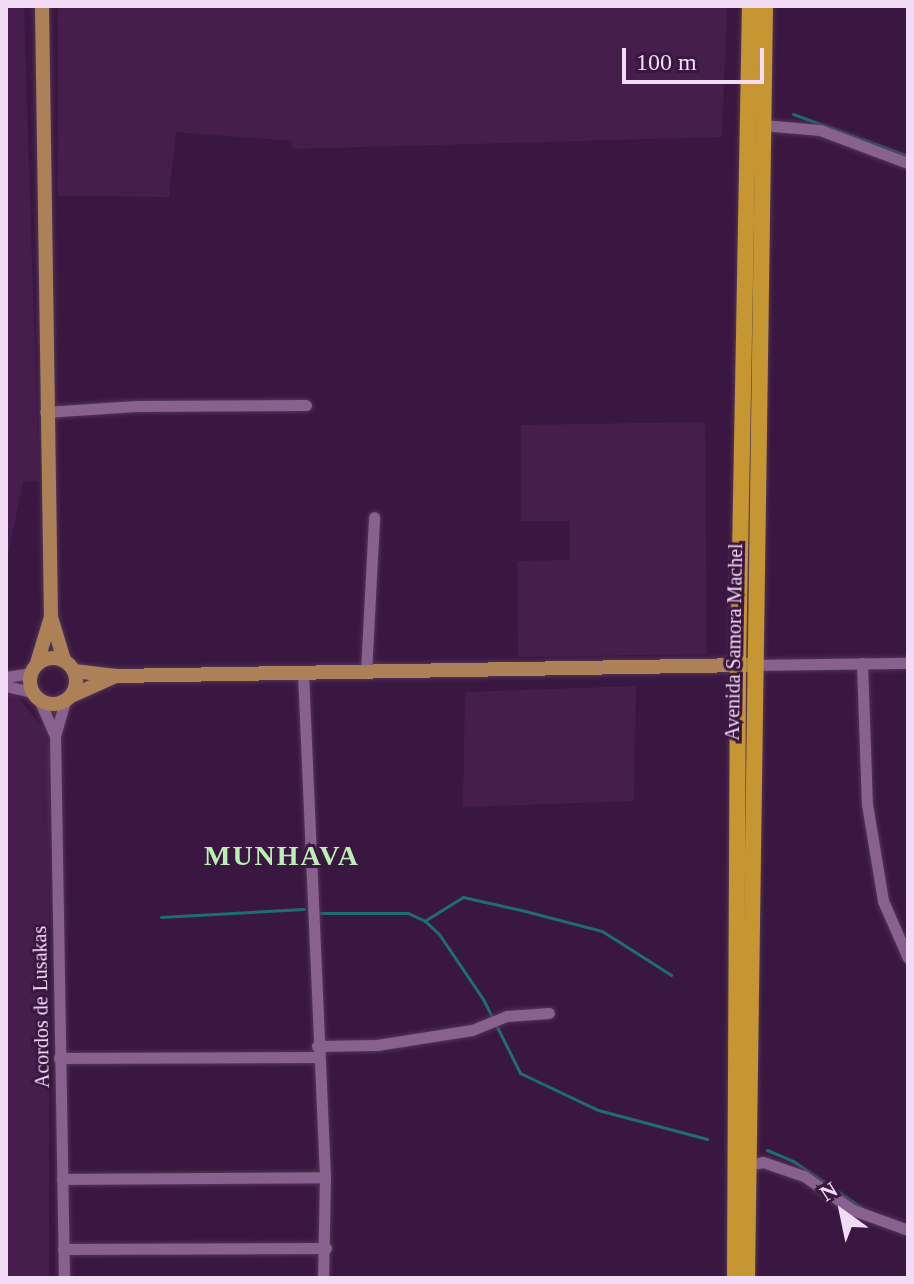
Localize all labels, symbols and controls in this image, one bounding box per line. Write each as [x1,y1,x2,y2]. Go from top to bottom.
scale bar [626,32,768,82]
text: 100 m [636,49,697,75]
street label: Avenida Samora Machel [720,543,748,741]
district label: MUNHAVA [204,839,360,873]
street label: Acordos de Lusakas [28,926,54,1088]
north arrow [802,1172,882,1252]
text: N [815,1177,842,1206]

